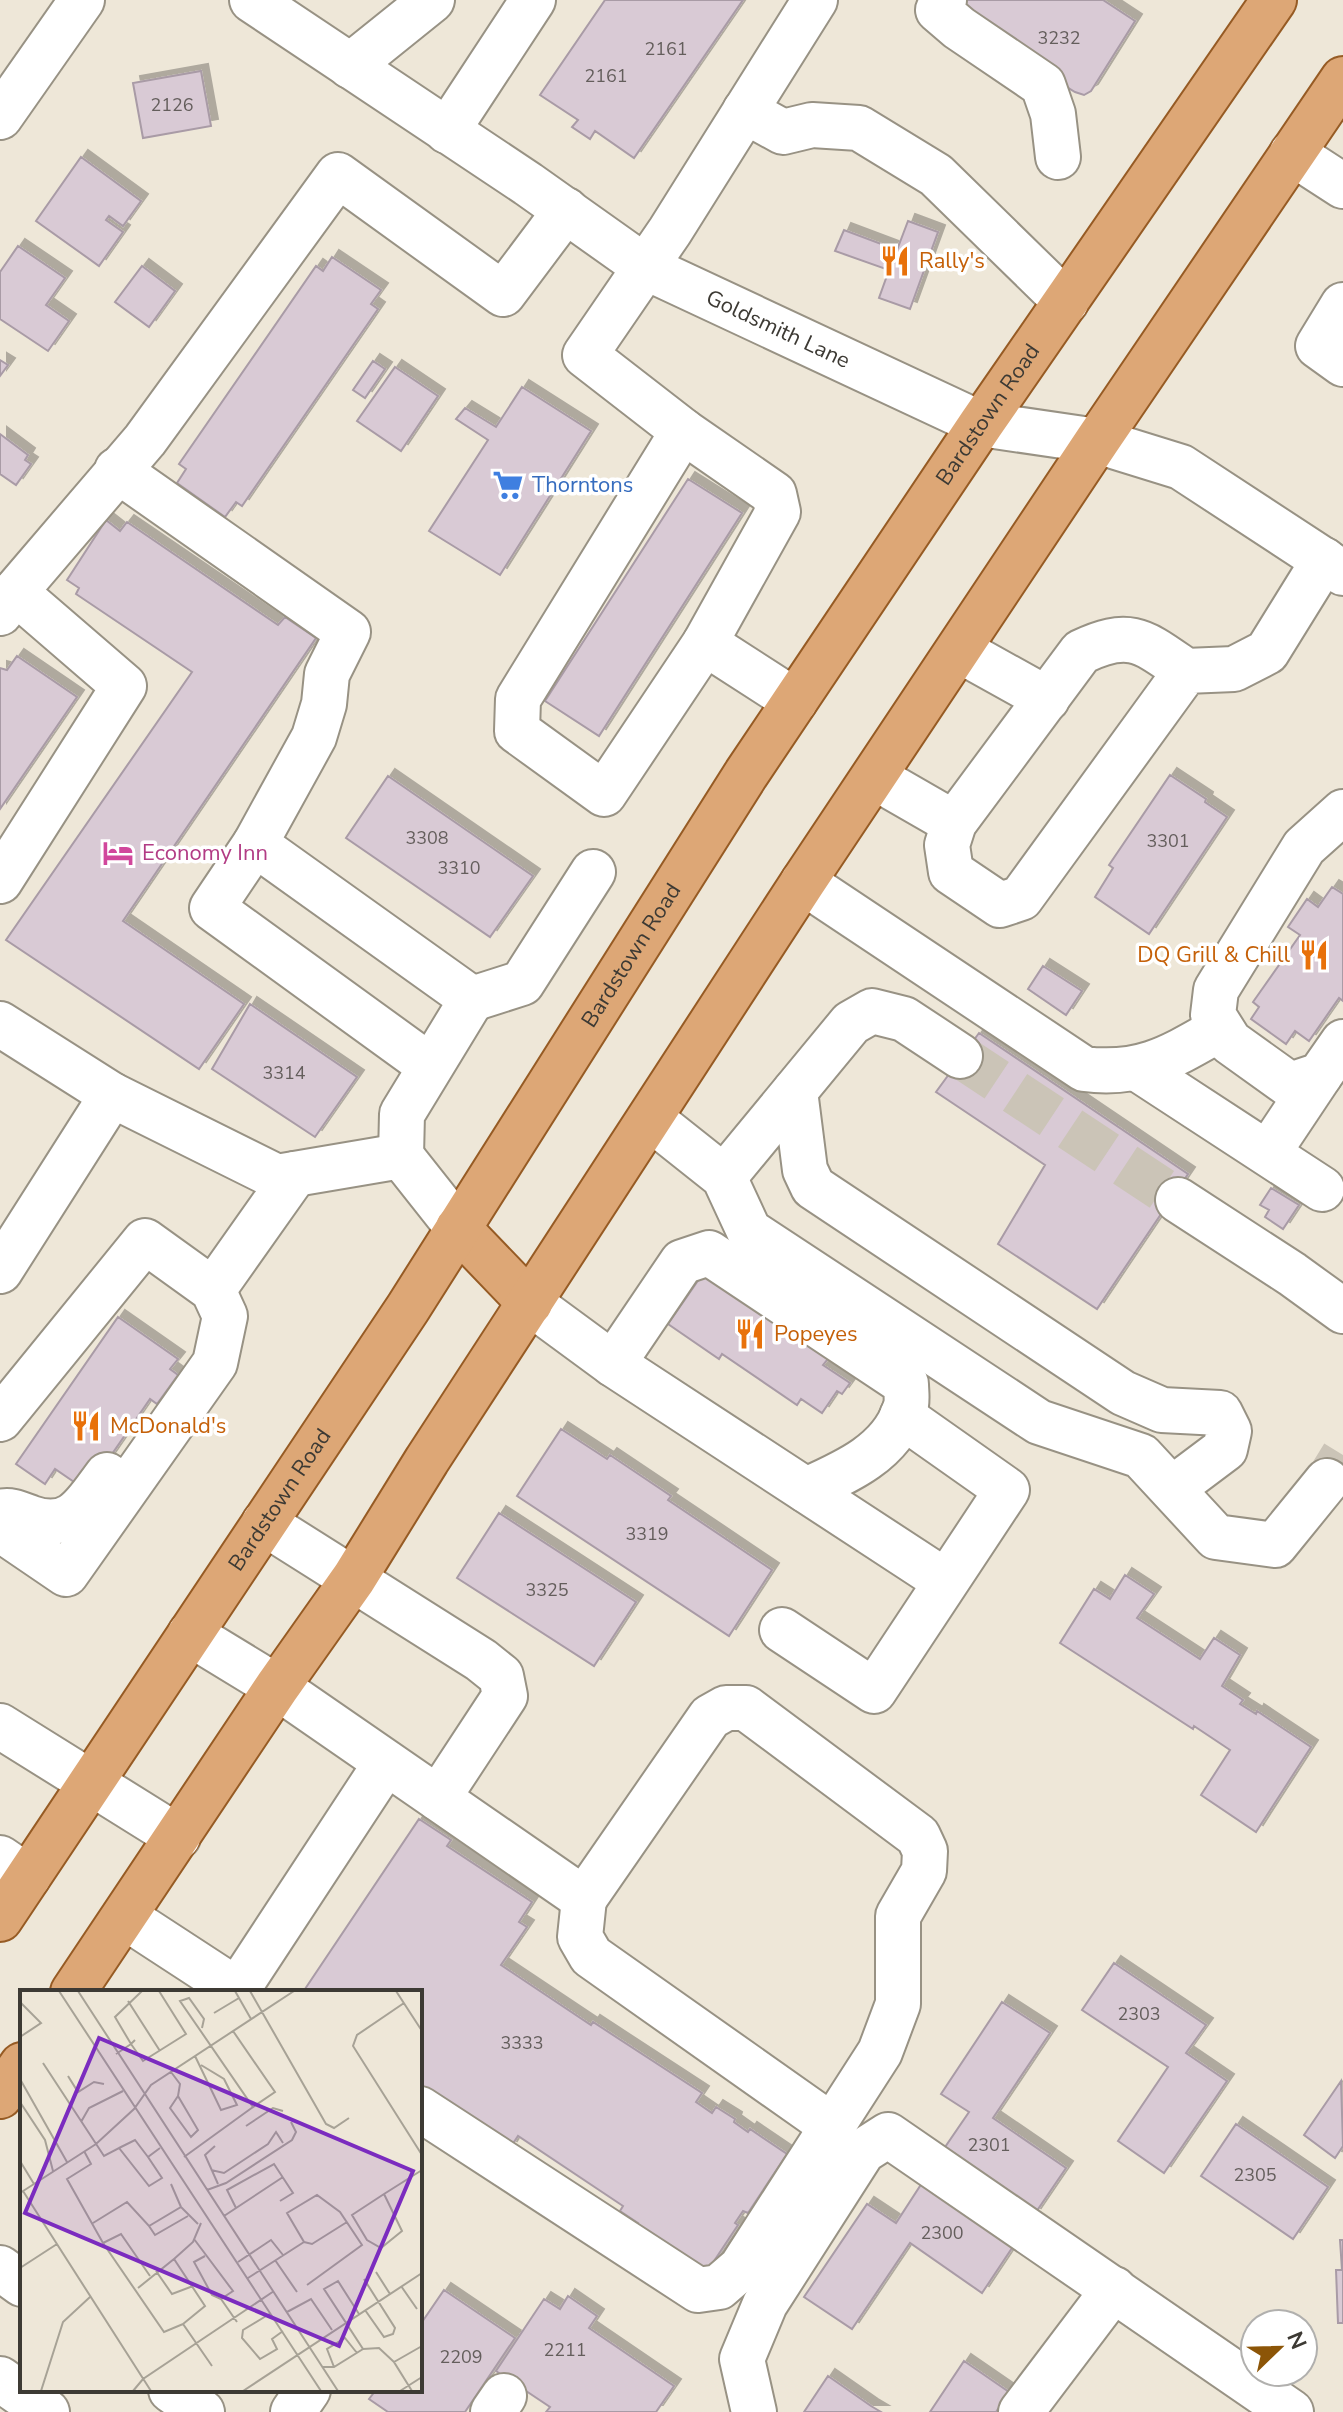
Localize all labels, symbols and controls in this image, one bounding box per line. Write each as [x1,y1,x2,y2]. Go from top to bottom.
house number: 3232 [1037,26,1081,50]
house number: 2161 [644,37,688,61]
house number: 2161 [584,64,628,88]
house number: 2126 [150,93,194,117]
restaurant icon: Rally's [878,244,912,278]
place label: Rally's [919,246,985,276]
street label: Goldsmith Lane [701,283,855,376]
street label: Bardstown Road [929,338,1047,491]
supermarket icon: Thorntons [491,468,525,502]
place label: Thorntons [532,470,633,500]
house number: 3308 [405,826,449,850]
house number: 3301 [1146,829,1190,853]
hotel icon: Economy Inn [101,836,135,870]
place label: Economy Inn [142,838,268,868]
house number: 3310 [437,856,481,880]
street label: Bardstown Road [574,878,688,1033]
restaurant icon: DQ Grill & Chill [1297,938,1331,972]
place label: DQ Grill & Chill [1137,940,1290,970]
house number: 3314 [262,1061,306,1085]
restaurant icon: Popeyes [733,1317,767,1351]
place label: Popeyes [774,1319,858,1349]
restaurant icon: McDonald's [69,1409,103,1443]
place label: McDonald's [110,1411,226,1441]
street label: Bardstown Road [222,1423,338,1577]
house number: 3319 [625,1522,669,1546]
house number: 3325 [525,1578,569,1602]
inset map [20,1990,422,2392]
house number: 2303 [1117,2002,1161,2026]
house number: 3333 [500,2031,544,2055]
house number: 2301 [967,2133,1011,2157]
house number: 2305 [1233,2163,1277,2187]
house number: 2300 [920,2221,964,2245]
north arrow [1239,2308,1319,2388]
text: N [1279,2327,1314,2354]
house number: 2211 [543,2338,587,2362]
house number: 2209 [439,2345,483,2369]

